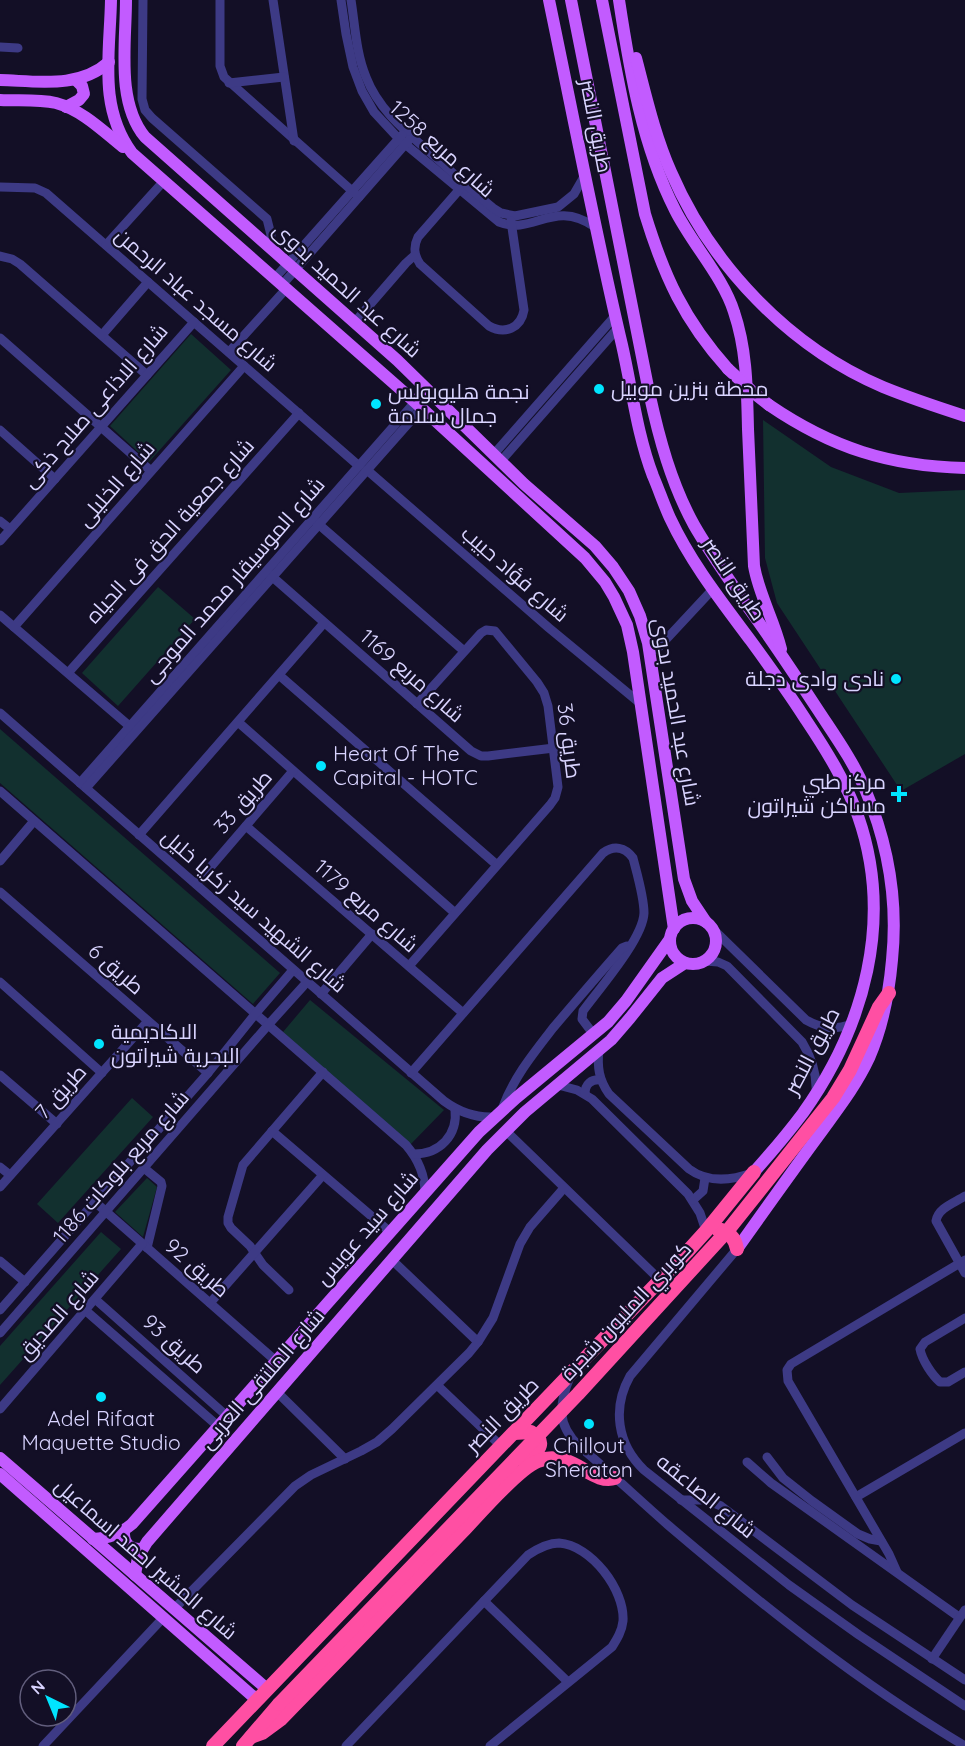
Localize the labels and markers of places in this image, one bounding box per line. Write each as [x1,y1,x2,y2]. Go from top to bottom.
place label: محطة بنزين موبيل [611,375,769,402]
place label: نجمة هليوبولس جمال سلامة [388,378,530,429]
marker: محطة بنزين موبيل [592,382,606,396]
marker: نجمة هليوبولس جمال سلامة [369,397,383,411]
place label: نادى وادى دجلة [745,665,884,692]
marker: نادى وادى دجلة [889,672,903,686]
place label: Heart Of The Capital - HOTC [333,740,478,790]
marker: Heart Of The Capital - HOTC [314,759,328,773]
place label: مركز طبي مساكن شيراتون [748,768,886,819]
marker: مركز طبي مساكن شيراتون [890,785,908,803]
place label: الاكاديمية البحرية شيراتون [111,1018,240,1069]
marker: الاكاديمية البحرية شيراتون [92,1037,106,1051]
marker: Adel Rifaat Maquette Studio [94,1390,108,1404]
place label: Adel Rifaat Maquette Studio [21,1405,181,1455]
marker: Chillout Sheraton [582,1417,596,1431]
place label: Chillout Sheraton [545,1432,633,1482]

